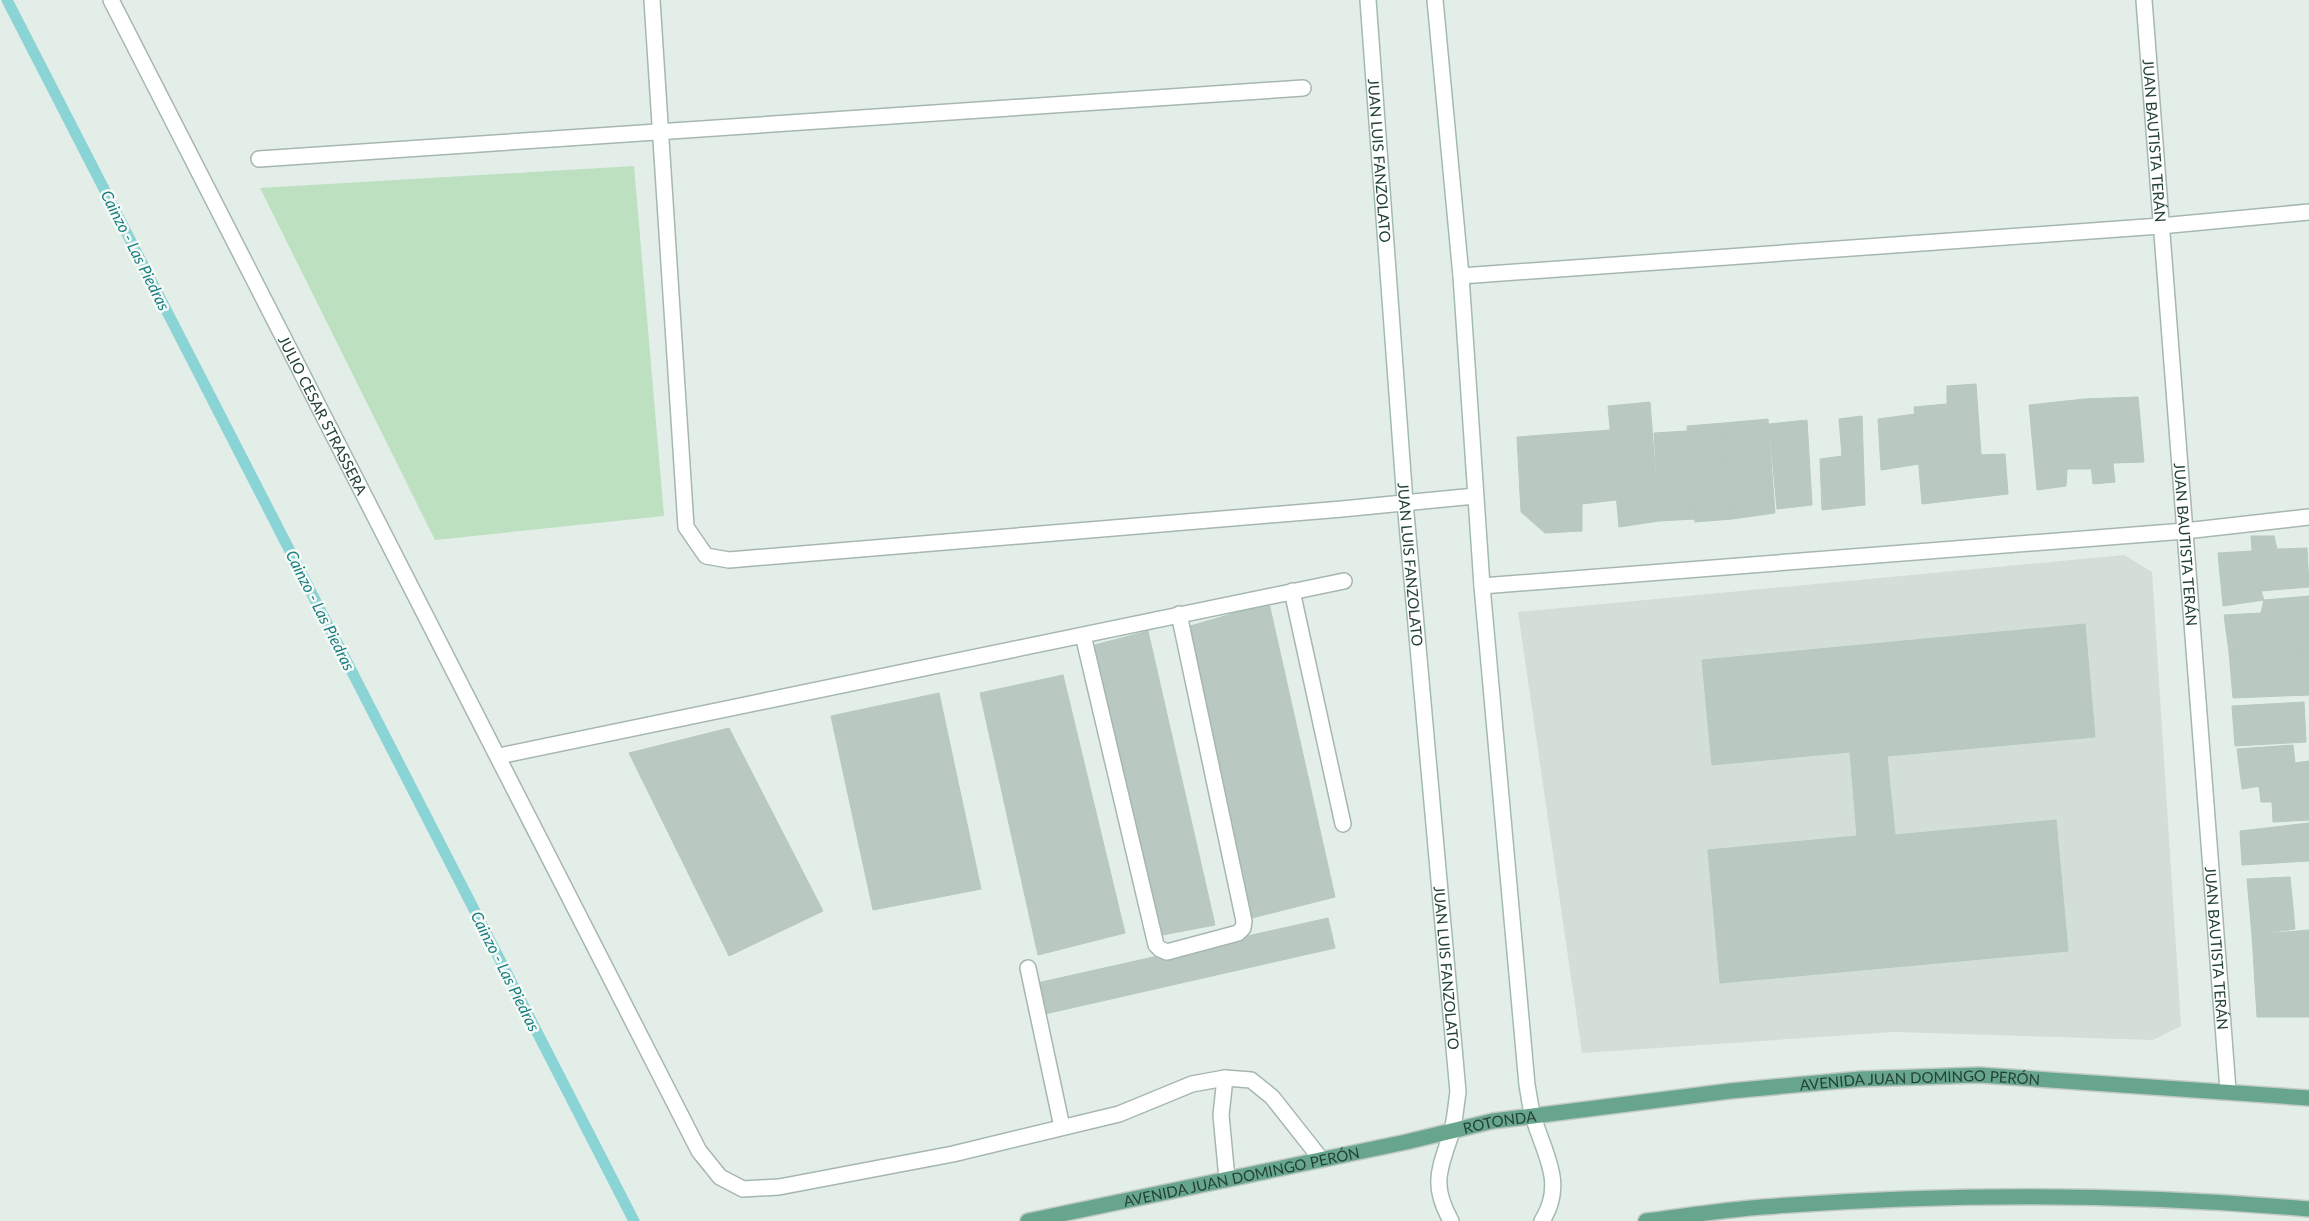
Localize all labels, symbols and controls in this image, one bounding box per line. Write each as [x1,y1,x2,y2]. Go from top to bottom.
street label: JUAN BAUTISTA TERÁN [2140,58,2170,223]
street label: JUAN LUIS FANZOLATO [1365,78,1395,243]
water label: Cainzo - Las Piedras [98,187,175,314]
street label: JULIO CESAR STRASSERA [275,332,371,498]
street label: JUAN BAUTISTA TERÁN [2171,462,2201,627]
street label: JUAN LUIS FANZOLATO [1395,482,1427,647]
water label: Cainzo - Las Piedras [283,547,360,674]
street label: JUAN BAUTISTA TERÁN [2202,866,2232,1031]
street label: JUAN LUIS FANZOLATO [1431,885,1463,1050]
water label: Cainzo - Las Piedras [468,908,545,1035]
street label: AVENIDA JUAN DOMINGO PERÓN [1799,1066,2041,1094]
street label: ROTONDA [1461,1107,1538,1137]
street label: AVENIDA JUAN DOMINGO PERÓN [1122,1143,1361,1210]

